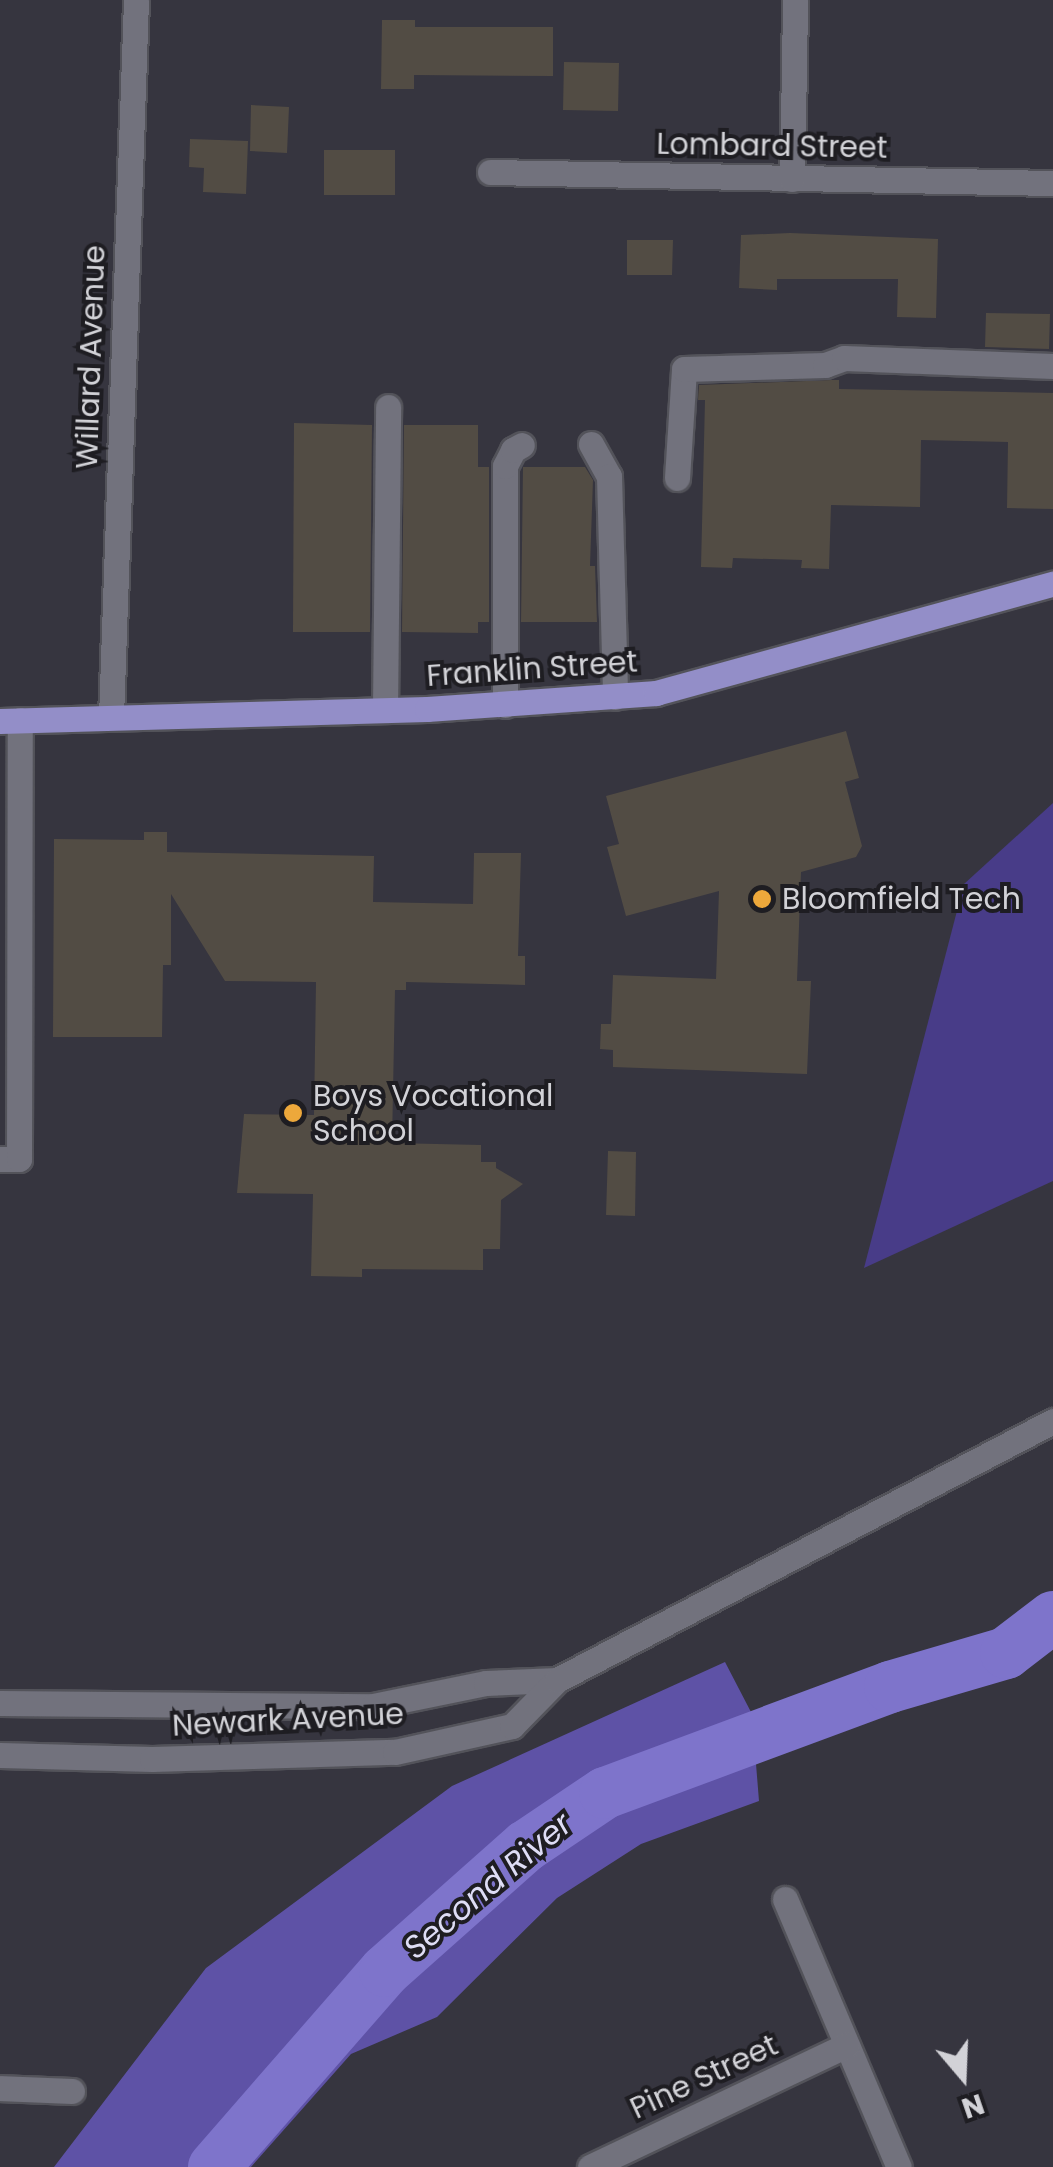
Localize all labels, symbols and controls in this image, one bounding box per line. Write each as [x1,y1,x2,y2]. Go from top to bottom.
street label: Lombard Street [656,126,888,166]
street label: Willard Avenue [69,245,113,469]
street label: Franklin Street [425,644,639,694]
place label: Bloomfield Tech [782,881,1021,917]
marker: Bloomfield Tech [751,888,773,910]
place label: Boys Vocational School [313,1078,553,1148]
marker: Boys Vocational School [282,1102,304,1124]
street label: Newark Avenue [171,1696,405,1744]
water label: Second River [396,1805,580,1967]
street label: Pine Street [625,2027,783,2127]
north arrow [913,2027,1013,2127]
text: N [957,2084,989,2128]

